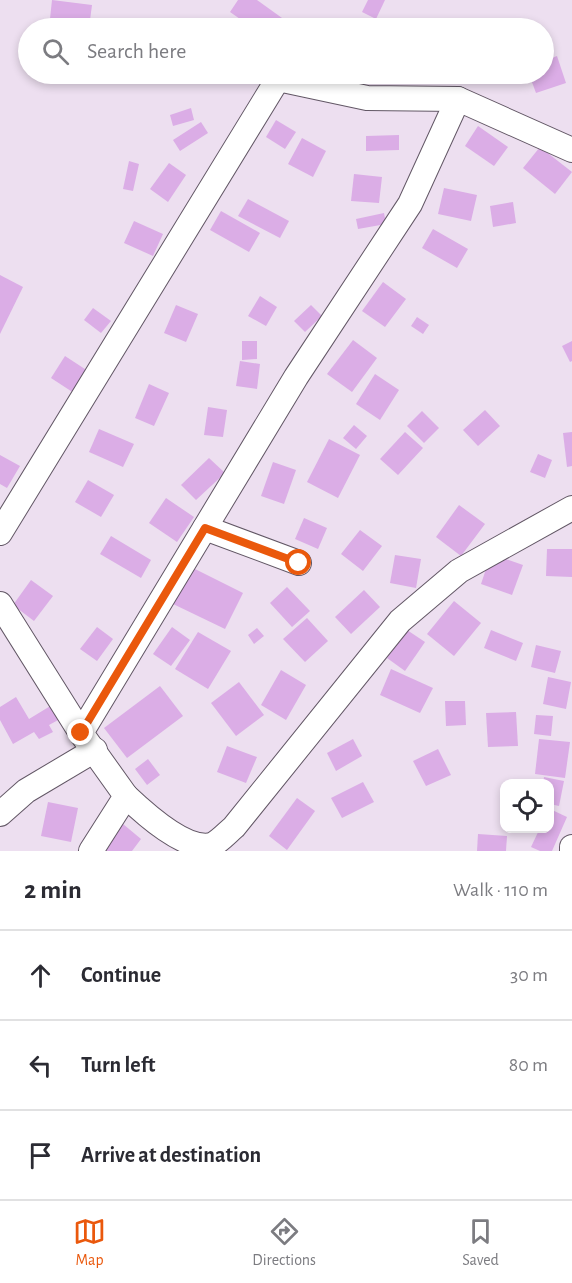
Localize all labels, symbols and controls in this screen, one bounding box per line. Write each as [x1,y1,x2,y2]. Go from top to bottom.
search box [18,18,554,84]
icon: search [39,35,72,68]
text: Search here [87,40,186,62]
route start [285,549,311,575]
route end [67,719,93,745]
map controls [500,779,554,833]
button: locate [500,779,554,833]
text: 2 min [24,877,82,903]
text: Walk · 110 m [453,880,548,900]
icon: ahead [24,959,57,992]
text: Continue [81,964,161,986]
text: 30 m [510,965,548,985]
icon: left [24,1049,57,1082]
text: Turn left [81,1054,155,1076]
text: 80 m [509,1055,548,1075]
icon: arrive [24,1139,57,1172]
text: Arrive at destination [81,1144,261,1166]
tab: Map [73,1215,106,1270]
tab: Directions [252,1215,316,1270]
tab: Saved [462,1215,499,1270]

